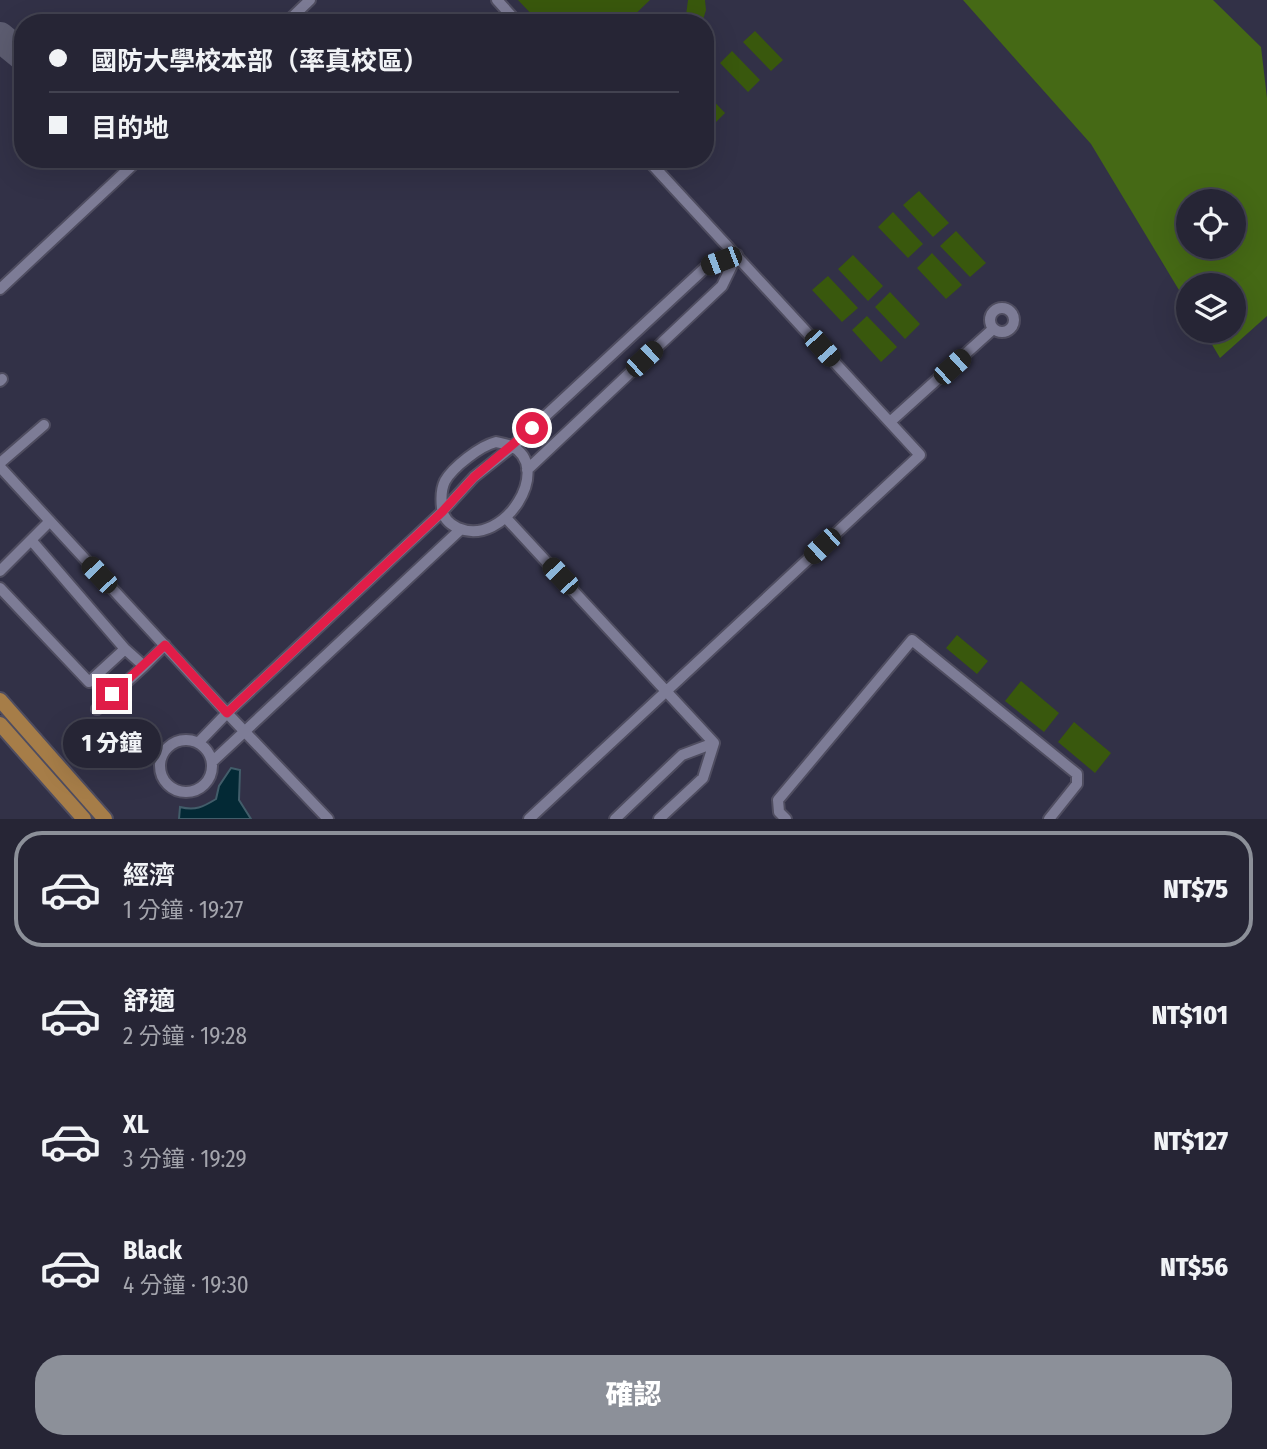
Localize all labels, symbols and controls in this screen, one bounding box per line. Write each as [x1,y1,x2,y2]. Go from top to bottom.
text: 國防大學校本部（率真校區） [91,46,429,77]
text: 目的地 [91,113,169,144]
map controls [1176,189,1246,343]
button: locate [1176,189,1246,259]
car [698,244,745,278]
button: layers [1176,273,1246,343]
car [801,325,844,371]
car [622,337,667,381]
car [930,345,975,389]
route start [516,412,548,444]
car [800,524,845,568]
car [77,552,122,598]
car [538,553,583,599]
route end [96,678,128,710]
callout: 1 分鐘 [63,718,161,768]
text: 1 分鐘 [82,729,142,757]
icon: car [39,858,102,921]
text: 經濟 [123,860,175,891]
text: NT$75 [1163,874,1228,905]
text: 1 分鐘 · 19:27 [123,896,243,924]
icon: car [39,984,102,1047]
text: 舒適 [123,986,175,1017]
text: NT$101 [1152,1000,1228,1031]
text: 2 分鐘 · 19:28 [123,1022,247,1050]
text: XL [123,1109,149,1140]
icon: car [39,1110,102,1173]
text: NT$127 [1153,1126,1228,1157]
text: 3 分鐘 · 19:29 [123,1145,247,1173]
text: Black [123,1235,182,1266]
icon: car [39,1236,102,1299]
text: NT$56 [1160,1252,1228,1283]
text: 4 分鐘 · 19:30 [123,1271,249,1299]
button: 確認 [35,1355,1232,1435]

